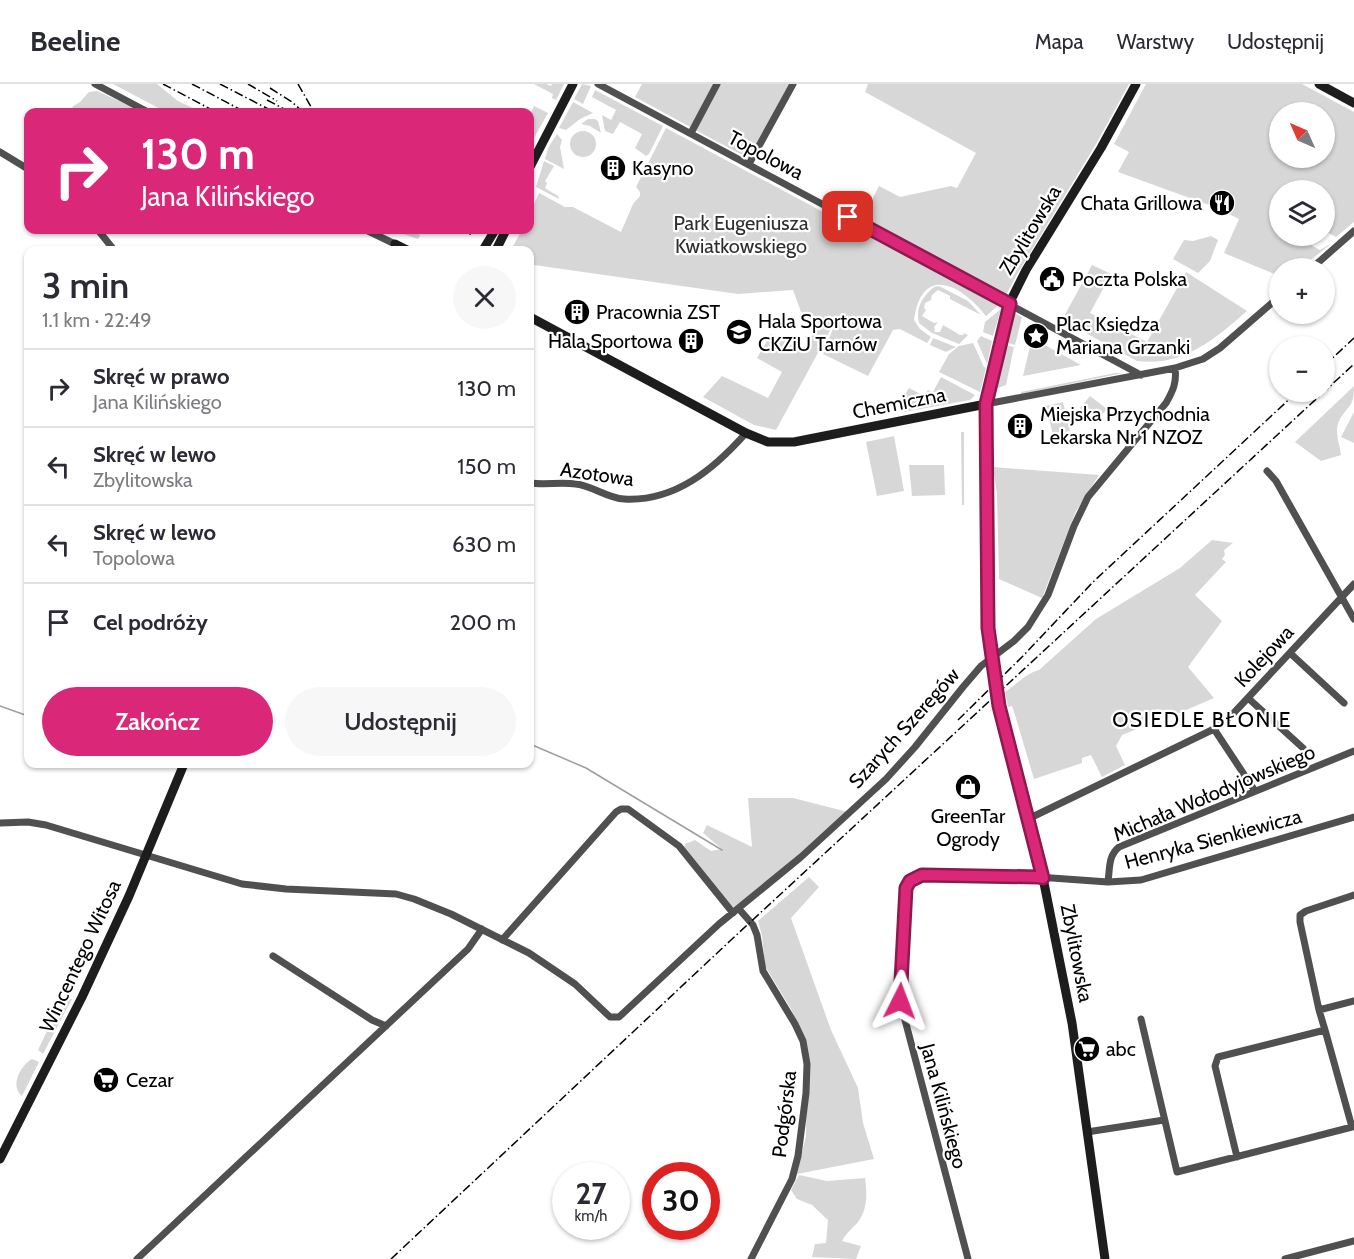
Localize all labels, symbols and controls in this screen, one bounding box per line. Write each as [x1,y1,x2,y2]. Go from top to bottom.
text: Beeline [30,24,120,58]
text: Mapa [1035,29,1084,54]
text: Warstwy [1117,29,1194,54]
text: Udostępnij [1227,29,1324,54]
north arrow [1269,102,1335,168]
map controls [1269,102,1335,402]
street label: Topolowa [724,125,808,185]
text: 130 m [141,128,255,180]
icon: right [42,132,120,210]
building icon: Kasyno [598,153,628,183]
place label: Kasyno [632,156,693,180]
text: Jana Kilińskiego [141,180,315,213]
button: layers [1269,180,1335,246]
street label: Zbylitowska [994,181,1066,279]
restaurant icon: Chata Grillowa [1207,188,1237,218]
pin [822,191,873,242]
place label: Chata Grillowa [1080,191,1202,215]
icon: arrive [831,200,864,233]
park label: Park Eugeniusza Kwiatkowskiego [673,211,809,258]
button: + [1269,258,1335,324]
text: 3 min [42,263,129,307]
public building icon: Poczta Polska [1037,264,1067,294]
button: close [453,266,516,329]
place label: Poczta Polska [1072,267,1188,291]
building icon: Pracownia ZST [562,297,592,327]
place label: Pracownia ZST [596,300,721,324]
text: 1.1 km · 22:49 [42,308,152,332]
place label: Hala Sportowa CKZiU Tarnów [758,309,882,356]
place label: Plac Księdza Mariana Grzanki [1056,312,1190,359]
school or university icon: Hala Sportowa CKZiU Tarnów [724,317,754,347]
place icon: Plac Księdza Mariana Grzanki [1021,321,1051,351]
building icon: Hala Sportowa [676,326,706,356]
place label: Hala Sportowa [548,329,672,353]
button: − [1269,336,1335,402]
text: Skręć w prawo [93,363,230,390]
icon: right [42,372,75,405]
text: 130 m [457,375,516,402]
street label: Chemiczna [850,382,948,424]
text: Jana Kilińskiego [93,390,222,414]
place label: Miejska Przychodnia Lekarska Nr 1 NZOZ [1040,402,1210,449]
building icon: Miejska Przychodnia Lekarska Nr 1 NZOZ [1005,411,1035,441]
text: Skręć w lewo [93,441,216,468]
icon: left [42,450,75,483]
text: 150 m [457,453,516,480]
street label: Azotowa [559,457,636,491]
text: Zbylitowska [93,468,193,492]
text: Skręć w lewo [93,519,216,546]
icon: left [42,528,75,561]
text: 630 m [452,531,516,558]
text: Topolowa [93,546,175,570]
icon: arrive [42,606,75,639]
text: Cel podróży [93,609,208,636]
text: 200 m [450,609,516,636]
street label: Kolejowa [1229,620,1299,692]
street label: Szarych Szeregów [844,663,965,793]
button: Zakończ [42,687,273,756]
button: Udostępnij [285,687,516,756]
district label: OSIEDLE BŁONIE [1112,707,1292,732]
street label: Michała Wołodyjowskiego [1109,740,1319,846]
shop icon: GreenTar Ogrody [953,772,983,802]
place label: GreenTar Ogrody [931,804,1006,851]
street label: Henryka Sienkiewicza [1122,804,1304,874]
street label: Wincentego Witosa [34,876,126,1036]
street label: Zbylitowska [1056,902,1098,1005]
position arrow [868,969,932,1033]
supermarket icon: abc [1072,1034,1102,1064]
place label: abc [1106,1037,1136,1061]
street label: Jana Kilińskiego [916,1040,972,1171]
supermarket icon: Cezar [91,1065,121,1095]
place label: Cezar [126,1068,174,1092]
street label: Podgórska [767,1069,801,1159]
speed limit sign: 30 [642,1162,720,1240]
text: 27 [575,1175,607,1212]
text: km/h [575,1207,607,1225]

